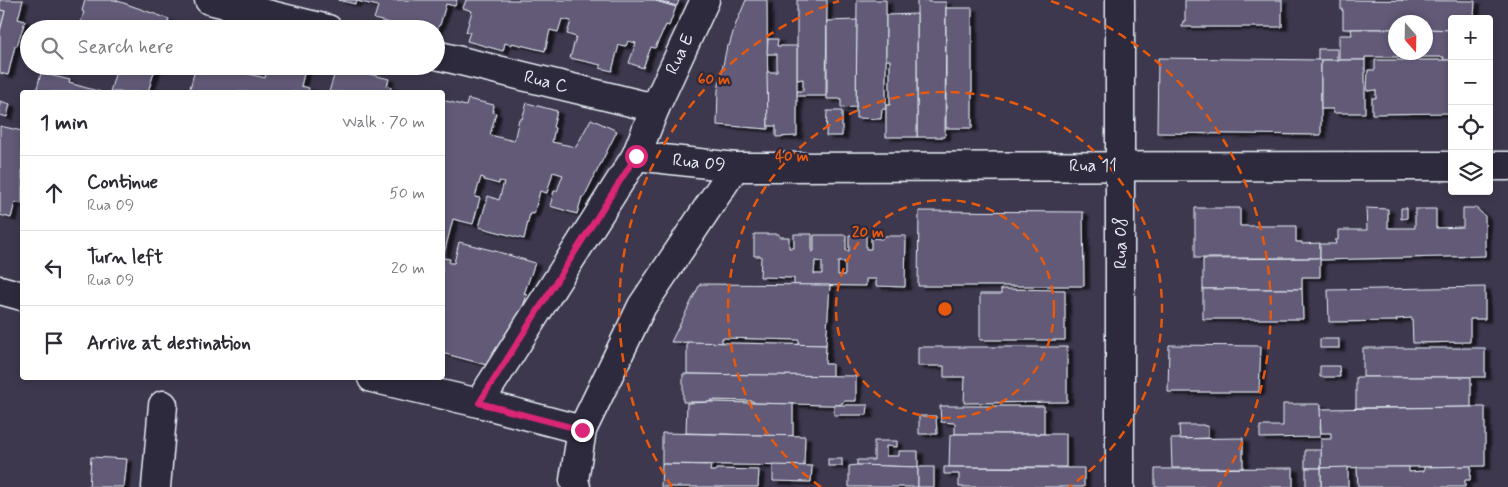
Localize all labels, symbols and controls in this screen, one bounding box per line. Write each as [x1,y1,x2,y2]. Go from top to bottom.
north arrow [1388,15,1433,60]
map controls [1448,15,1493,195]
button: + [1448,15,1493,60]
search box [20,20,445,75]
street label: Rua E [660,30,700,78]
icon: search [38,34,66,62]
text: Search here [78,35,174,60]
button: − [1448,60,1493,105]
street label: Rua C [521,65,571,99]
text: 60 m [698,70,730,90]
button: locate [1448,105,1493,150]
text: 1 min [40,109,88,137]
text: Walk · 70 m [342,112,425,133]
route start [625,145,648,168]
text: 40 m [775,147,809,167]
street label: Rua 09 [671,148,727,178]
button: layers [1448,150,1493,195]
street label: Rua 11 [1069,154,1117,178]
text: Continue [87,170,158,195]
icon: ahead [40,179,68,207]
text: 50 m [389,183,425,204]
text: Rua 09 [87,195,134,216]
street label: Rua 08 [1109,217,1133,269]
text: 20 m [852,223,884,243]
text: Turn left [87,245,163,270]
icon: left [40,254,68,282]
text: 20 m [391,258,425,279]
text: Rua 09 [87,270,134,291]
centre of rings [936,300,954,318]
icon: arrive [40,329,68,357]
text: Arrive at destination [87,331,251,356]
route end [571,419,594,442]

